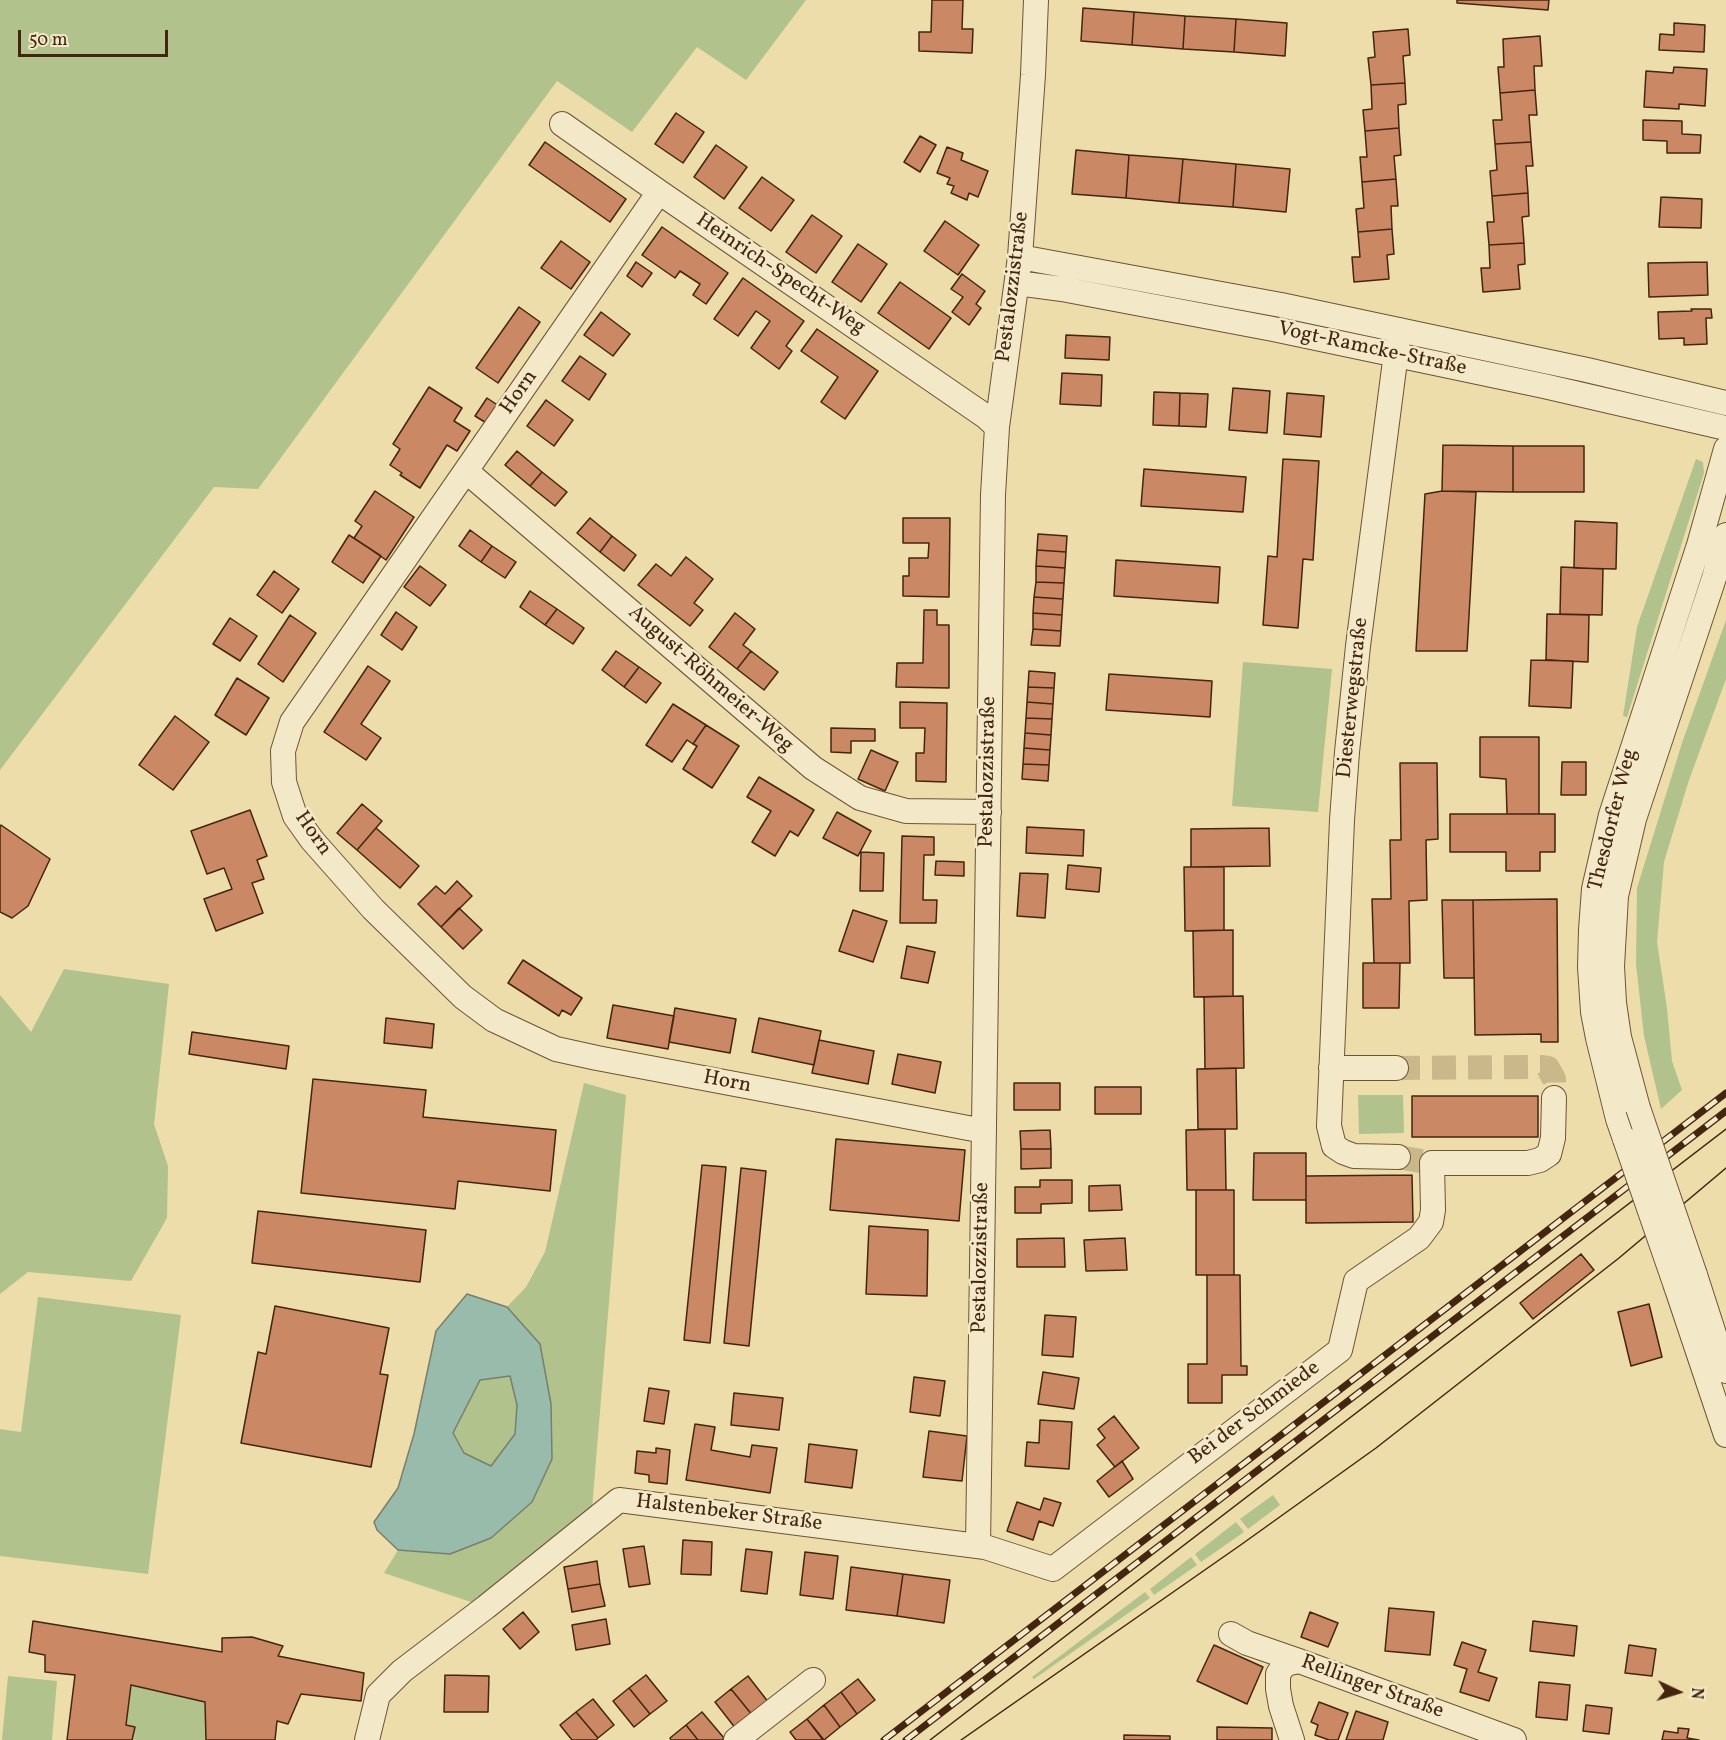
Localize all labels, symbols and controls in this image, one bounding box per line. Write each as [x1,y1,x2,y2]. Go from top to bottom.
scale bar [21,18,171,56]
text: 50 m [29,28,68,53]
street label: Heinrich-Specht-Weg [690,209,870,341]
street label: Pestalozzistraße [992,210,1036,364]
street label: Vogt-Ramcke-Straße [1275,318,1469,382]
street label: Horn [496,366,544,420]
street label: August-Röhmeier-Weg [622,601,798,759]
street label: Diesterwegstraße [1333,616,1375,780]
street label: Pestalozzistraße [975,696,1003,848]
street label: Thesdorfer Weg [1584,746,1644,894]
street label: Horn [288,807,336,861]
street label: Horn [701,1066,753,1100]
street label: Pestalozzistraße [968,1182,996,1334]
street label: Bei der Schmiede [1184,1356,1326,1472]
street label: Halstenbeker Straße [634,1490,824,1538]
street label: Rellinger Straße [1297,1651,1447,1725]
north arrow [1648,1662,1708,1722]
text: N [1685,1687,1707,1700]

